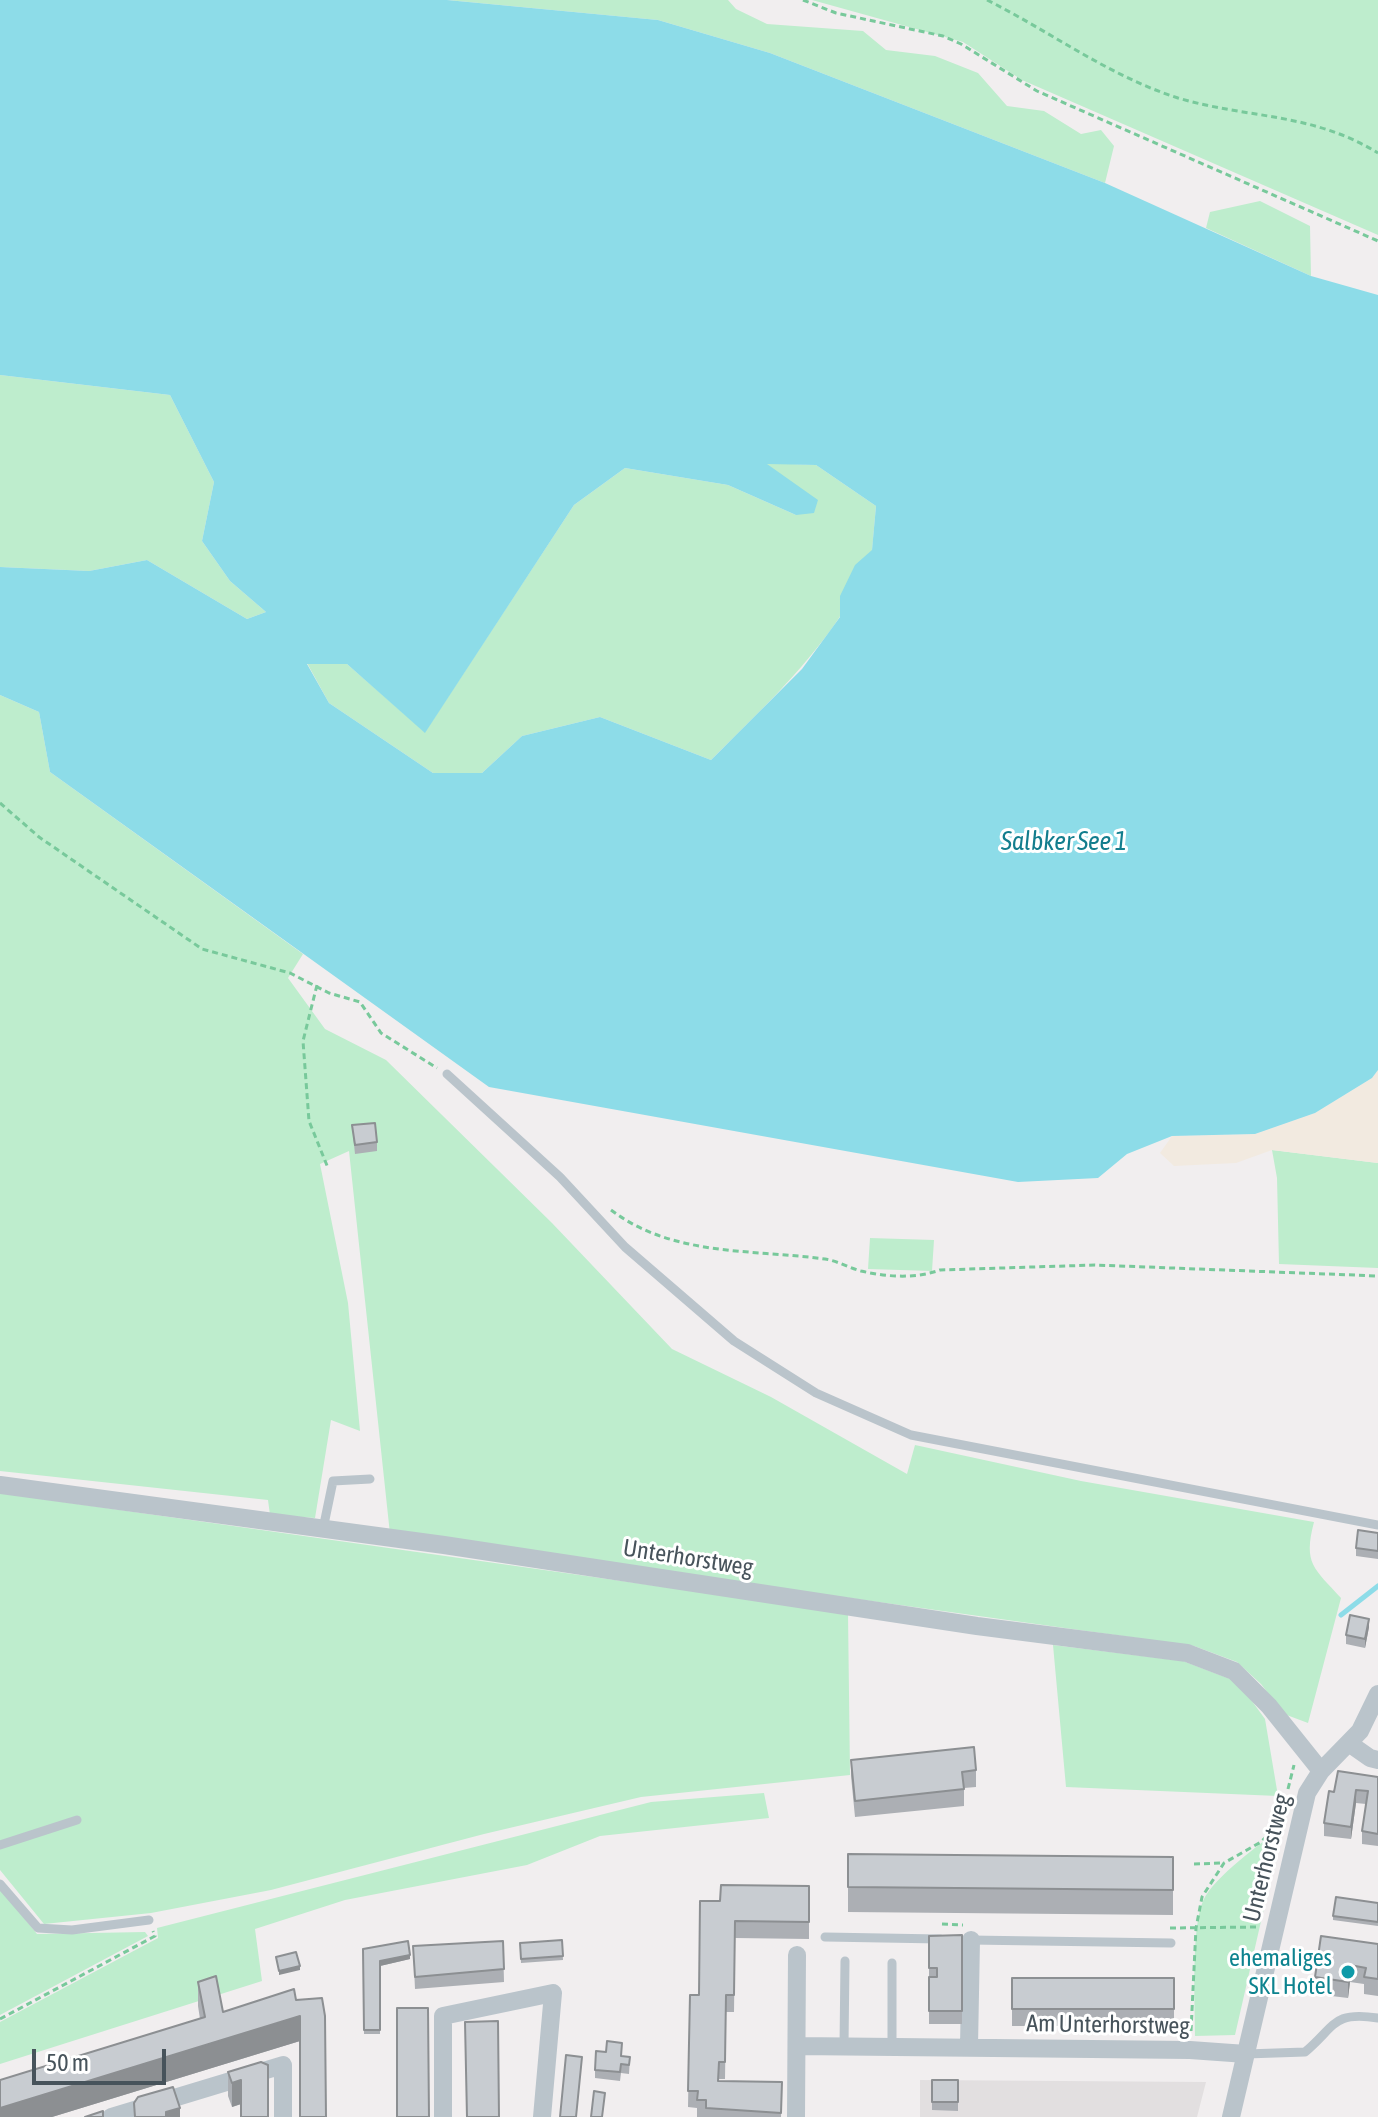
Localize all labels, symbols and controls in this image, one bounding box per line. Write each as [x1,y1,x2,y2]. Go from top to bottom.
water label: Salbker See 1 [1001,826,1127,858]
street label: Unterhorstweg [621,1534,755,1582]
street label: Unterhorstweg [1237,1791,1297,1925]
place label: ehemaliges SKL Hotel [1229,1944,1332,2000]
marker: ehemaliges SKL Hotel [1339,1963,1357,1981]
street label: Am Unterhorstweg [1026,2009,1190,2041]
scale bar [36,2033,170,2083]
text: 50 m [46,2049,89,2076]

